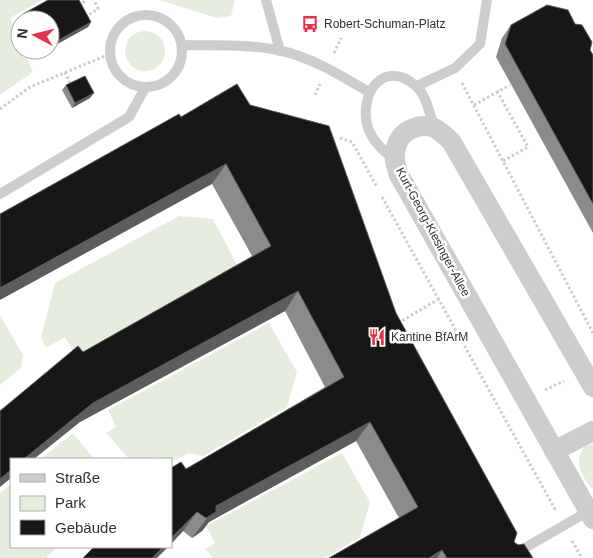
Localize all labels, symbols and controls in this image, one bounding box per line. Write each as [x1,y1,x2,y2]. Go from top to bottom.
north arrow [10,10,60,60]
bus stop icon: Robert-Schuman-Platz [300,14,320,34]
place label: Robert-Schuman-Platz [324,17,445,31]
text: N [14,27,31,39]
street label: Kurt-Georg-Kiesinger-Allee [393,165,473,299]
restaurant icon: Kantine BfArM [367,327,387,347]
place label: Kantine BfArM [391,330,468,344]
legend [10,458,172,548]
text: Straße [55,469,100,486]
text: Park [55,494,86,511]
text: Gebäude [55,519,117,536]

